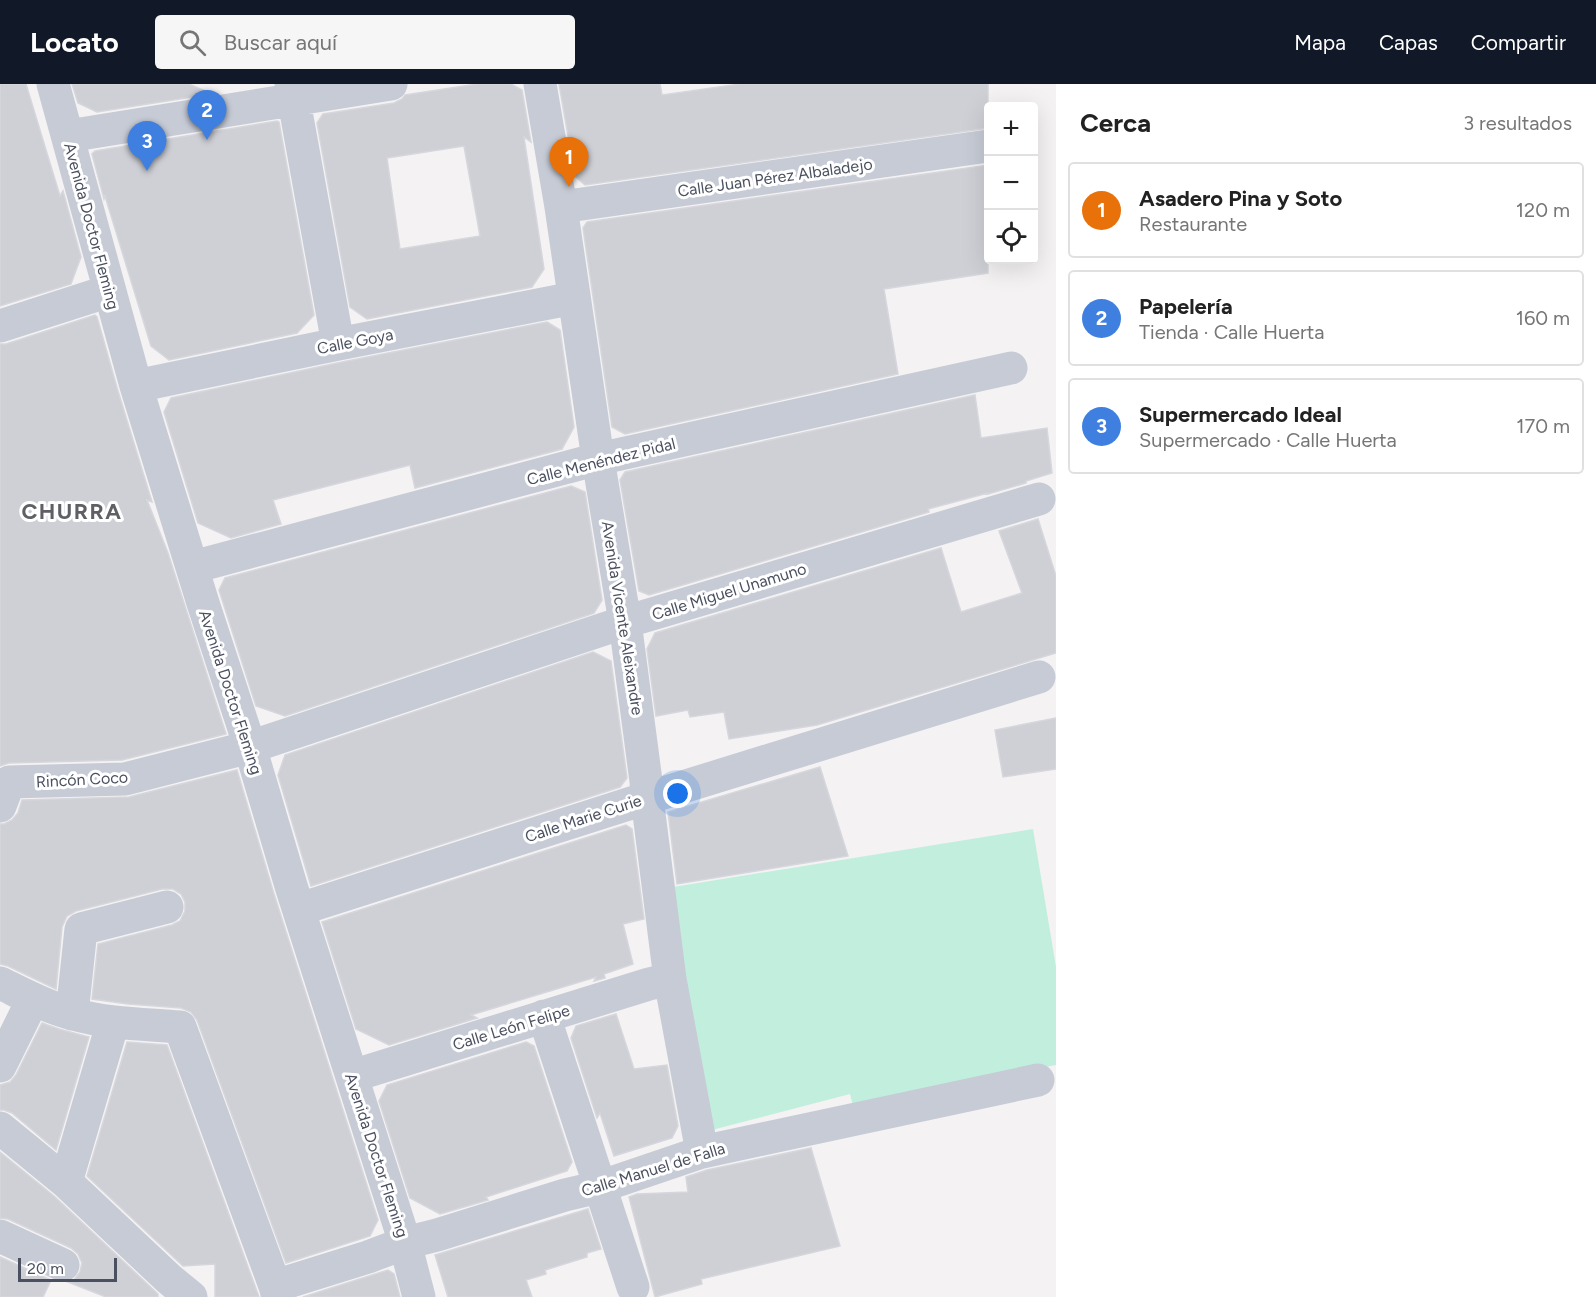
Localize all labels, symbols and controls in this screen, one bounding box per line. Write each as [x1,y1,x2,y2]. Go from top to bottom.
search box [155,15,575,69]
text: Locato [30,25,119,59]
icon: search [176,26,209,59]
text: Buscar aquí [224,29,337,56]
text: Mapa [1294,30,1346,55]
text: Capas [1379,30,1438,55]
text: Compartir [1471,30,1566,55]
pin: 2 [188,91,226,140]
map controls [984,102,1038,264]
button: + [984,102,1038,156]
text: Cerca [1080,107,1151,139]
text: 3 resultados [1463,111,1572,135]
pin: 3 [128,122,166,171]
pin: 1 [550,138,588,187]
street label: Avenida Doctor Fleming [60,141,123,312]
street label: Calle Juan Pérez Albaladejo [676,154,874,201]
button: − [984,156,1038,210]
text: Asadero Pina y Soto [1139,185,1342,212]
text: 1 [1097,198,1106,222]
text: 120 m [1516,198,1570,222]
button: locate [984,210,1038,264]
text: Restaurante [1139,212,1247,236]
text: Papelería [1139,293,1233,320]
text: 2 [1096,306,1107,330]
text: 160 m [1516,306,1570,330]
text: Tienda · Calle Huerta [1139,320,1325,344]
street label: Calle Goya [315,325,395,358]
text: Supermercado Ideal [1139,401,1342,428]
text: 3 [1096,414,1107,438]
text: 170 m [1516,414,1570,438]
text: Supermercado · Calle Huerta [1139,428,1397,452]
street label: Calle Menéndez Pidal [525,434,677,489]
district label: CHURRA [21,498,123,525]
street label: Avenida Vicente Aleixandre [598,520,647,717]
street label: Calle Miguel Unamuno [650,559,809,624]
street label: Avenida Doctor Fleming [195,608,266,777]
street label: Rincón Coco [35,768,129,791]
your location [663,779,692,808]
street label: Calle Marie Curie [523,791,644,846]
street label: Calle León Felipe [450,1001,572,1054]
street label: Avenida Doctor Fleming [341,1071,412,1240]
street label: Calle Manuel de Falla [579,1139,727,1200]
scale bar [18,1255,117,1282]
text: 20 m [27,1259,64,1278]

